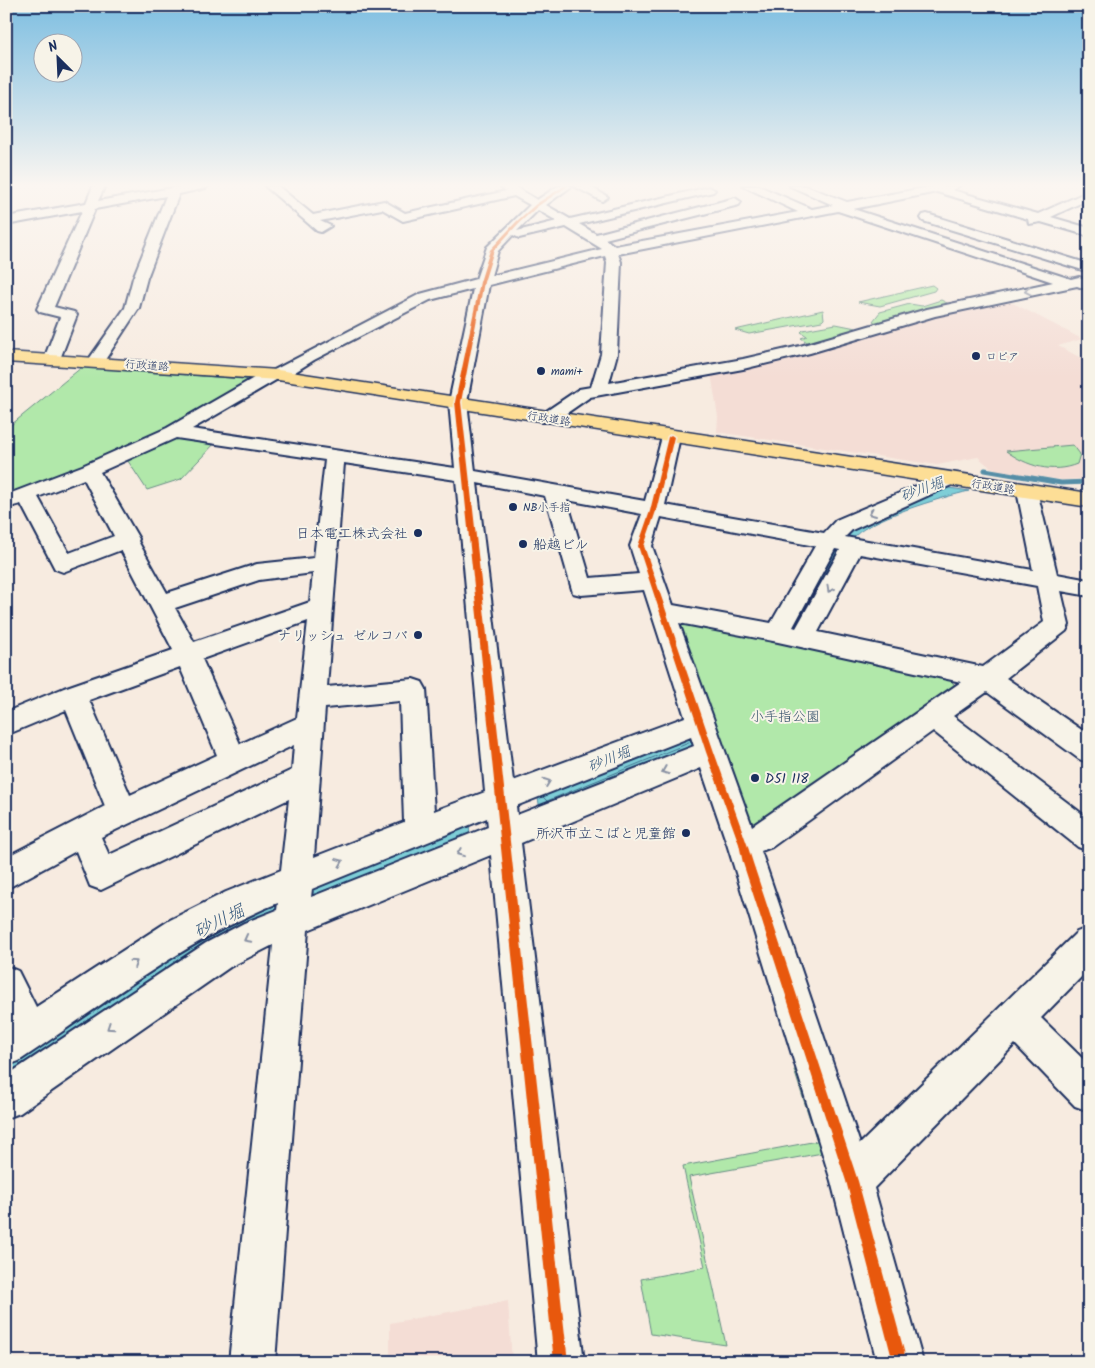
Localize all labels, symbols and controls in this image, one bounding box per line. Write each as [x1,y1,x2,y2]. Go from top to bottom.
north arrow [32,32,82,82]
text: N [45,35,62,59]
one-way arrow [1023,285,1032,295]
place label: ロピア [986,348,1019,366]
marker: ロピア [970,350,982,362]
street label: 行政道路 [124,355,170,377]
place label: mami+ [551,363,583,381]
marker: mami+ [535,365,547,377]
street label: 行政道路 [526,407,572,431]
water label: 砂川堀 [897,471,949,509]
street label: 行政道路 [970,475,1016,499]
place label: NB小手指 [523,499,570,517]
marker: NB小手指 [507,501,519,513]
one-way arrow [868,506,877,517]
place label: 日本電工株式会社 [296,523,408,545]
marker: 日本電工株式会社 [412,527,424,539]
place label: 船越ビル [533,534,589,556]
marker: 船越ビル [517,538,529,550]
one-way arrow [826,584,836,593]
place label: ナリッシュ ゼルコバ [278,625,408,647]
marker: ナリッシュ ゼルコバ [412,629,424,641]
park label: 小手指公園 [750,706,820,728]
water label: 砂川堀 [584,740,636,779]
one-way arrow [661,764,670,775]
place label: D51 118 [765,768,809,790]
marker: D51 118 [749,772,761,784]
one-way arrow [542,777,550,787]
place label: 所沢市立こばと児童館 [536,823,676,845]
marker: 所沢市立こばと児童館 [680,827,692,839]
one-way arrow [456,847,464,857]
one-way arrow [335,857,344,868]
water label: 砂川堀 [189,897,251,947]
one-way arrow [243,933,252,943]
one-way arrow [128,960,138,969]
one-way arrow [106,1021,116,1030]

